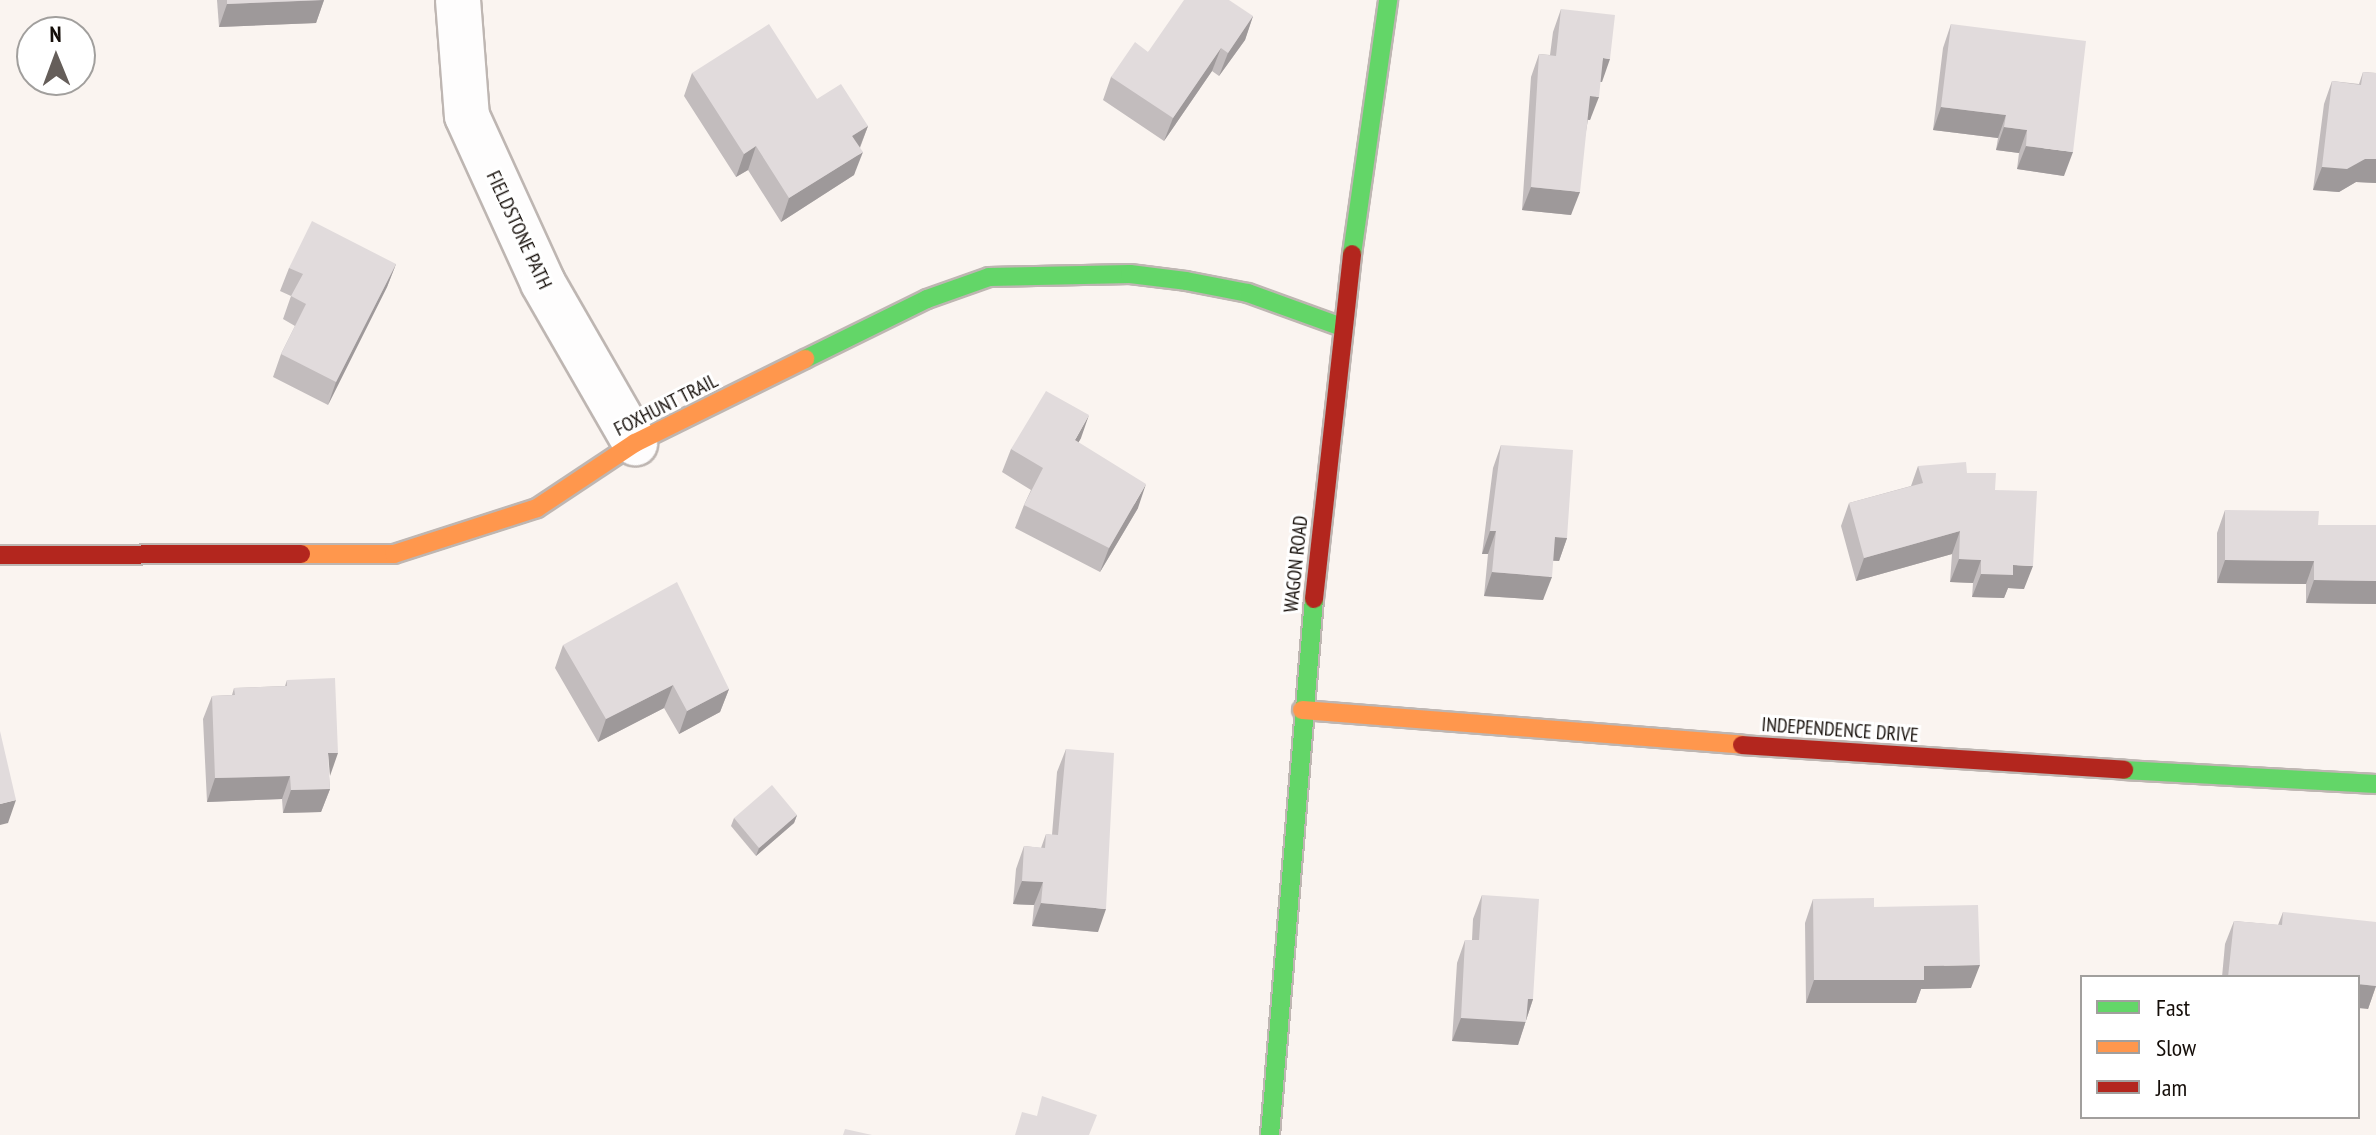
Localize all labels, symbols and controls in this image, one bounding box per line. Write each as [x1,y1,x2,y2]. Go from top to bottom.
north arrow [16,16,96,96]
text: N [49,20,62,48]
street label: FIELDSTONE PATH [481,167,557,293]
street label: FOXHUNT TRAIL [610,368,722,442]
street label: WAGON ROAD [1279,514,1313,614]
street label: INDEPENDENCE DRIVE [1761,713,1919,747]
legend [2080,975,2360,1119]
text: Fast [2156,992,2190,1023]
text: Slow [2156,1032,2196,1063]
text: Jam [2156,1072,2187,1103]

